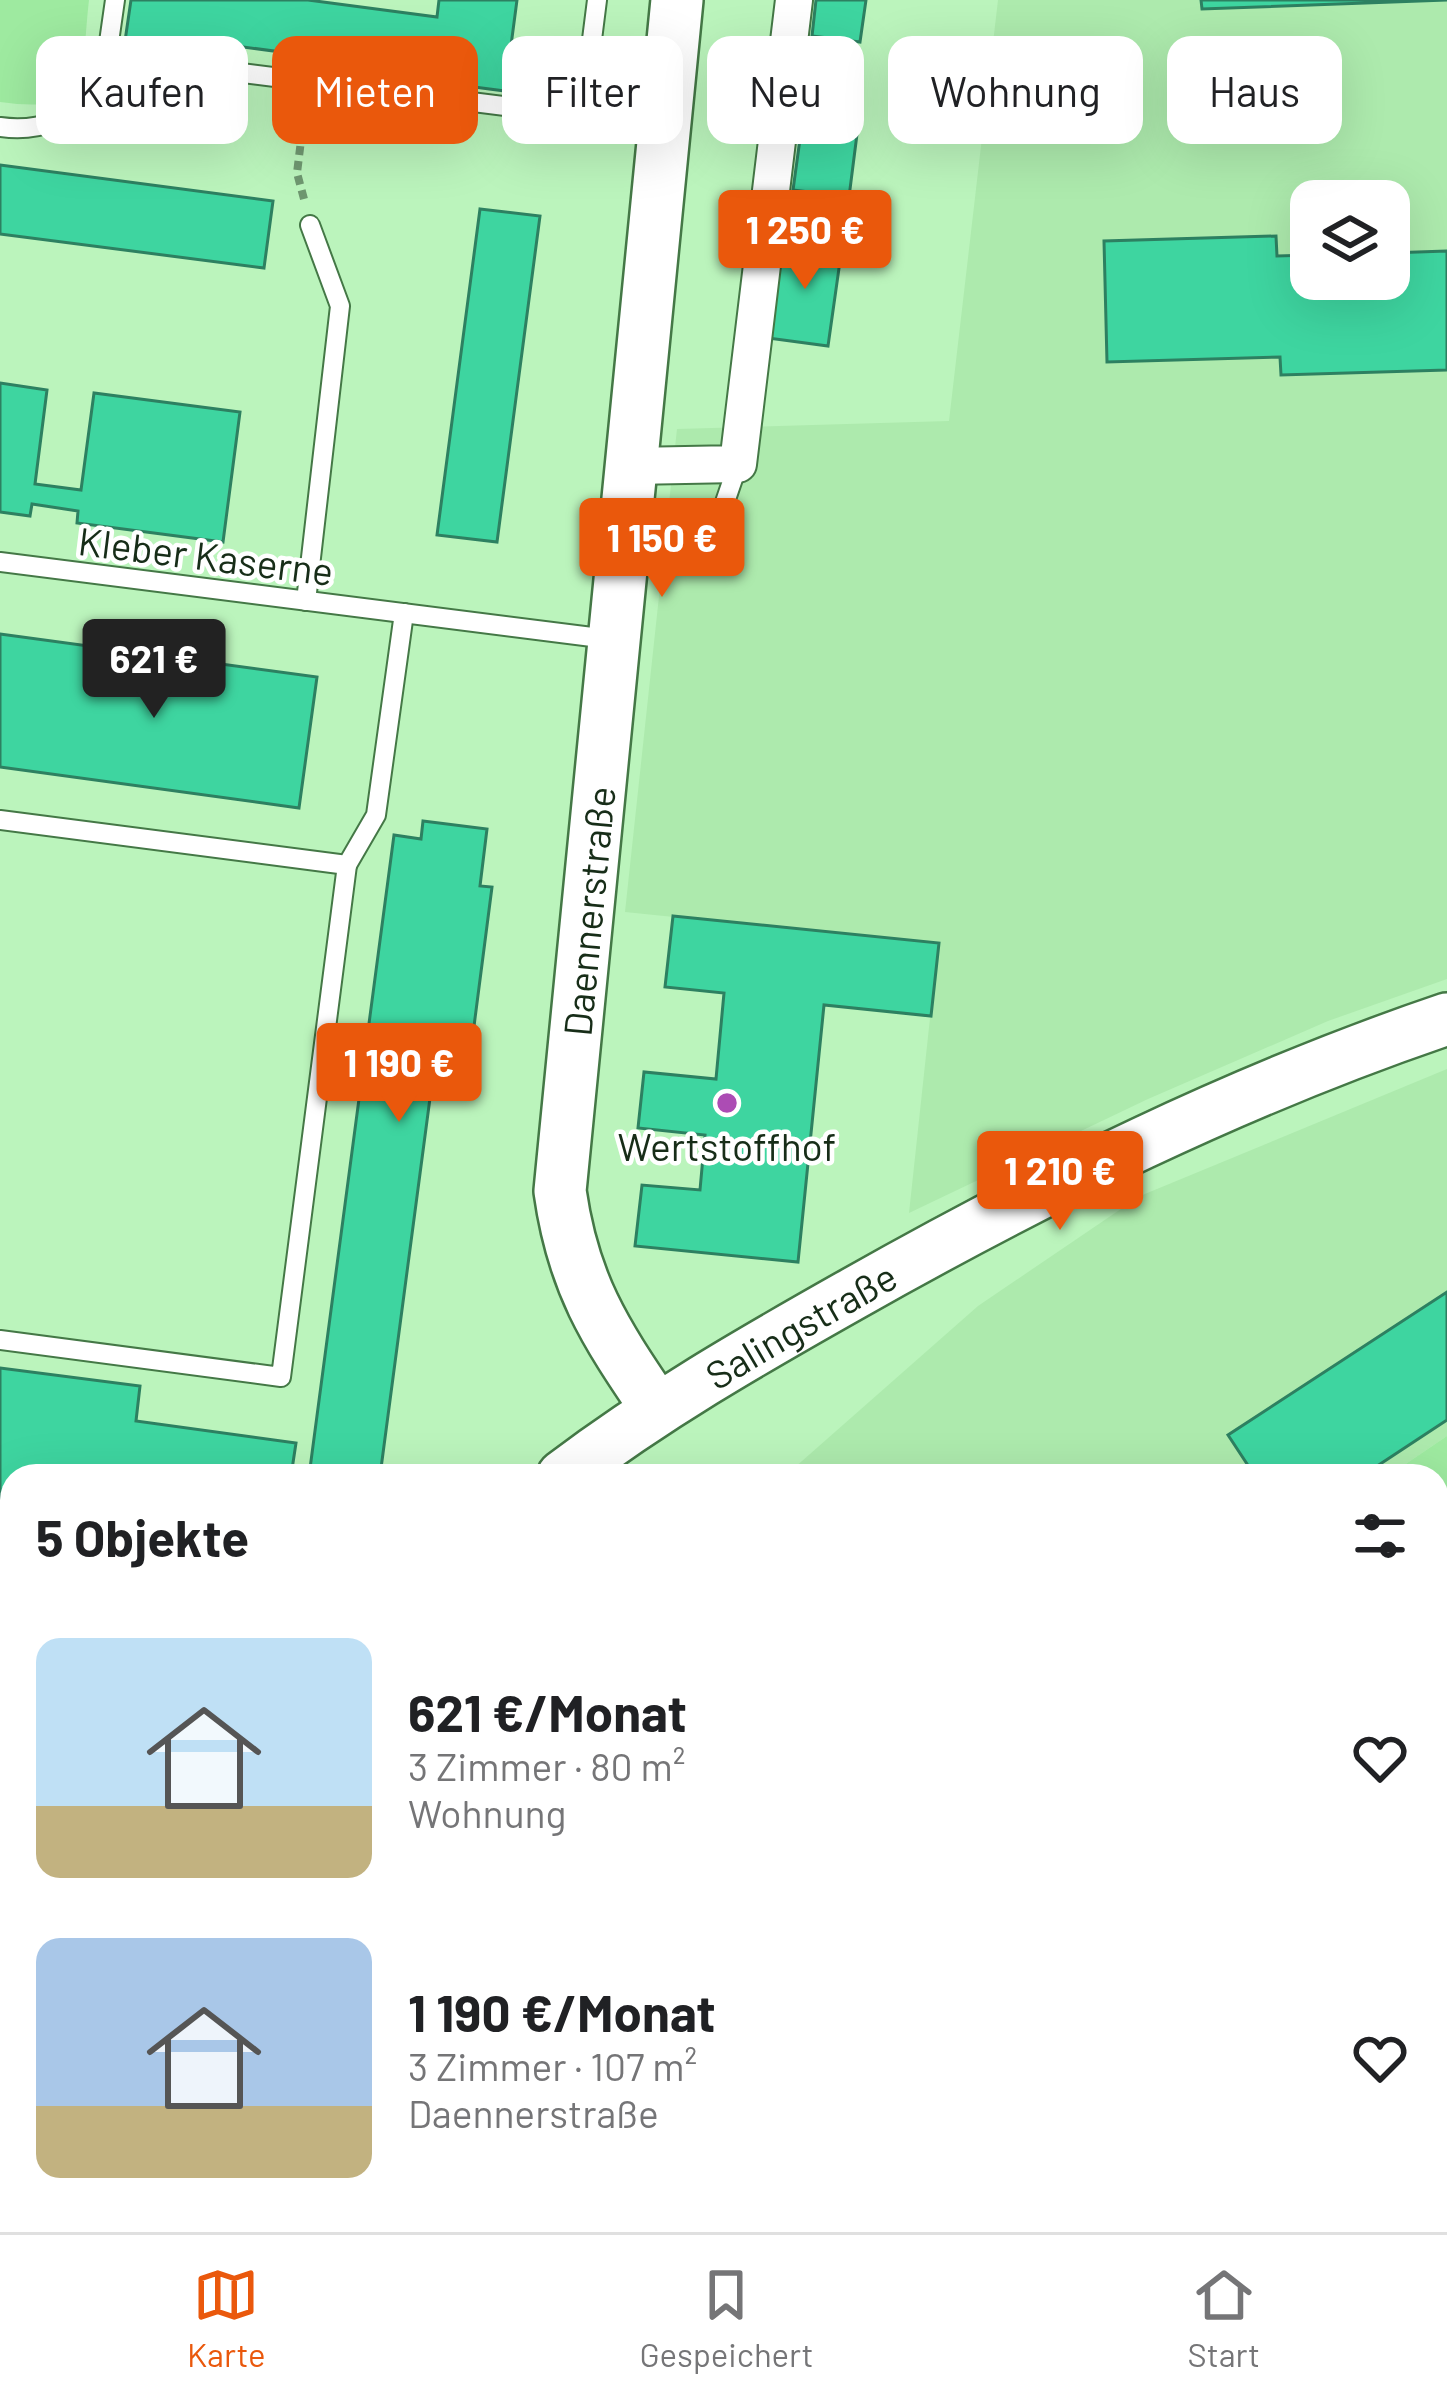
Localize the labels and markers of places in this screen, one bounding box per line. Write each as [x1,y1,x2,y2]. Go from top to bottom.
pin: 1 250 € [694,190,916,292]
pin: 1 150 € [551,498,773,600]
pin: 621 € [70,619,238,721]
pin: 1 190 € [288,1023,510,1125]
marker: Wertstoffhof [714,1090,740,1116]
place label: Wertstoffhof [618,1122,836,1169]
pin: 1 210 € [949,1131,1171,1233]

